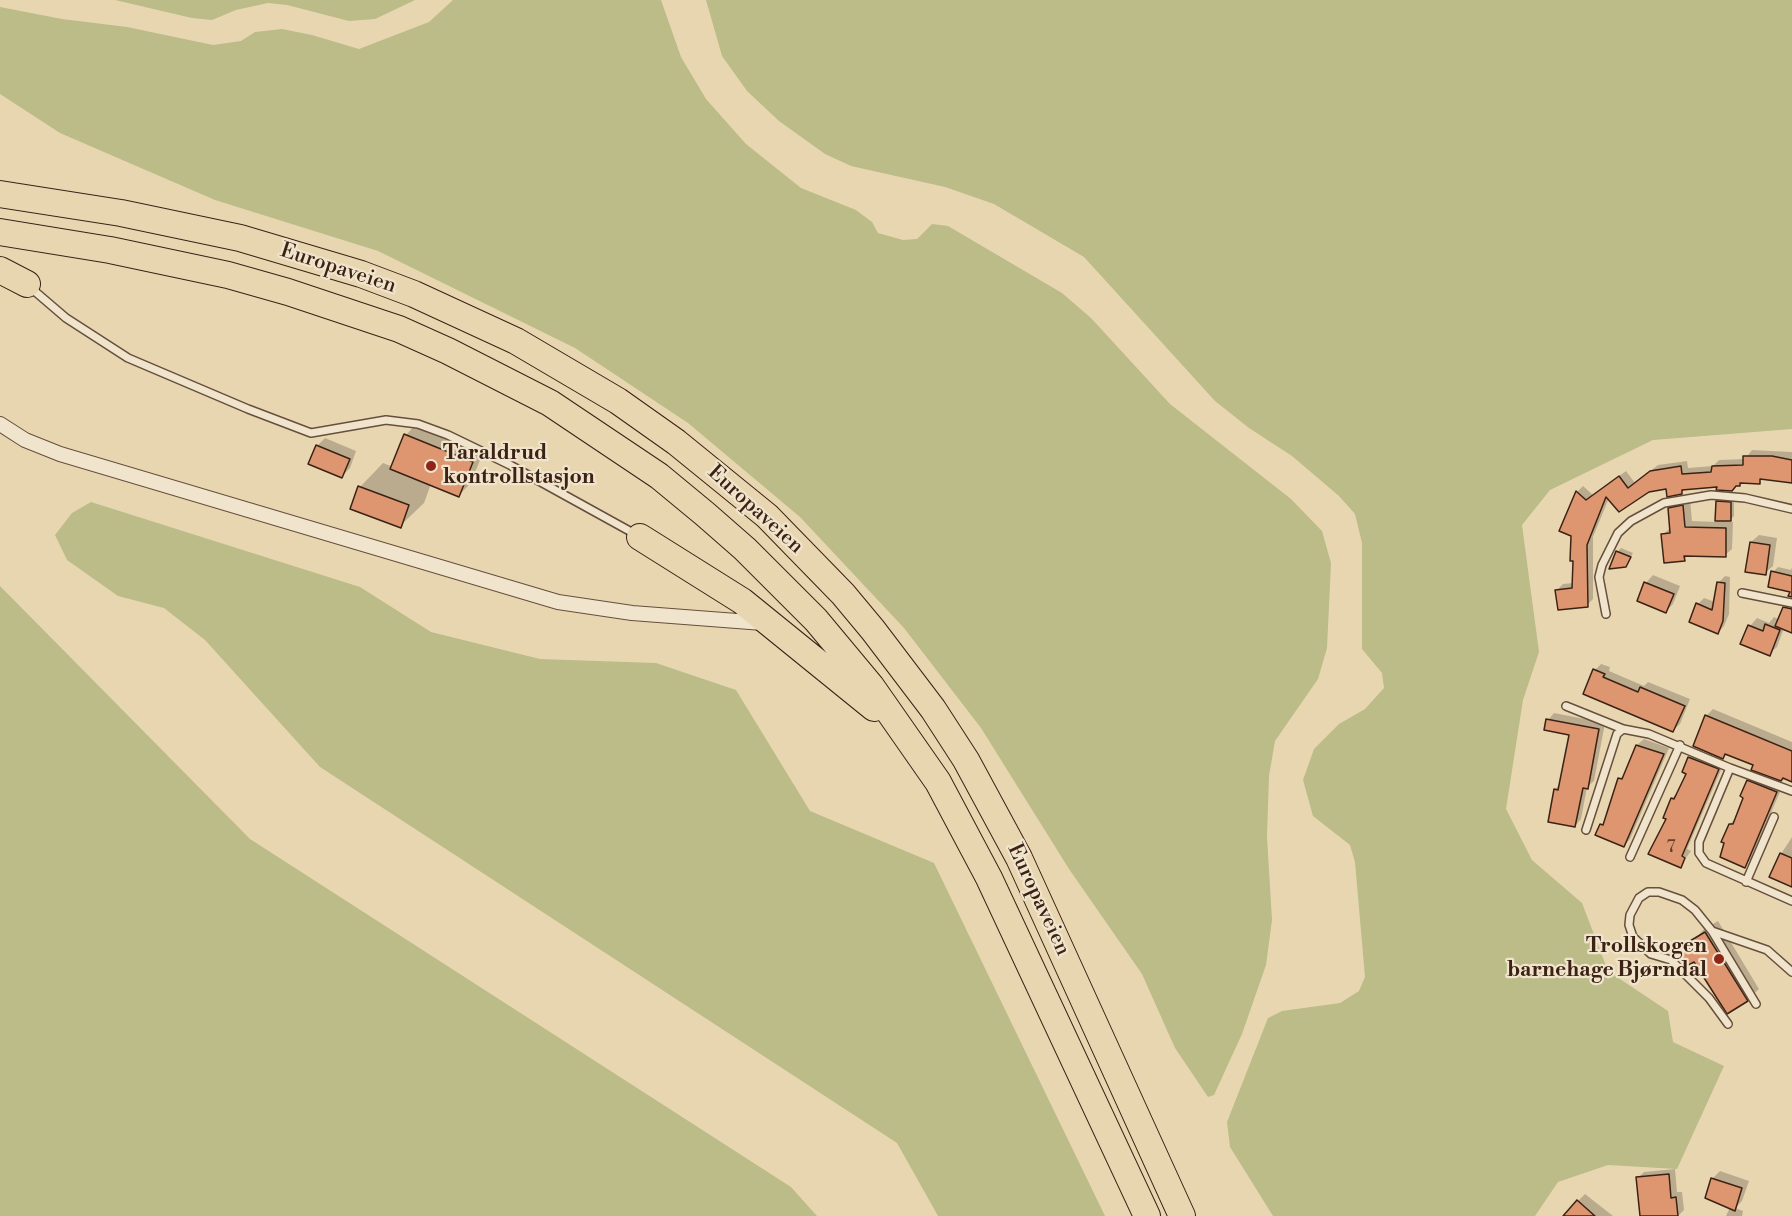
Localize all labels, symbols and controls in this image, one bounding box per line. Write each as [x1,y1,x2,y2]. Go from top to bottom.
street label: Europaveien [277,238,399,300]
place label: Taraldrud kontrollstasjon [443,441,595,491]
marker: Taraldrud kontrollstasjon [424,459,438,473]
street label: Europaveien [702,460,808,560]
house number: 7 [1666,837,1676,859]
street label: Europaveien [1001,840,1075,960]
place label: Trollskogen barnehage Bjørndal [1507,934,1707,984]
marker: Trollskogen barnehage Bjørndal [1712,952,1726,966]

